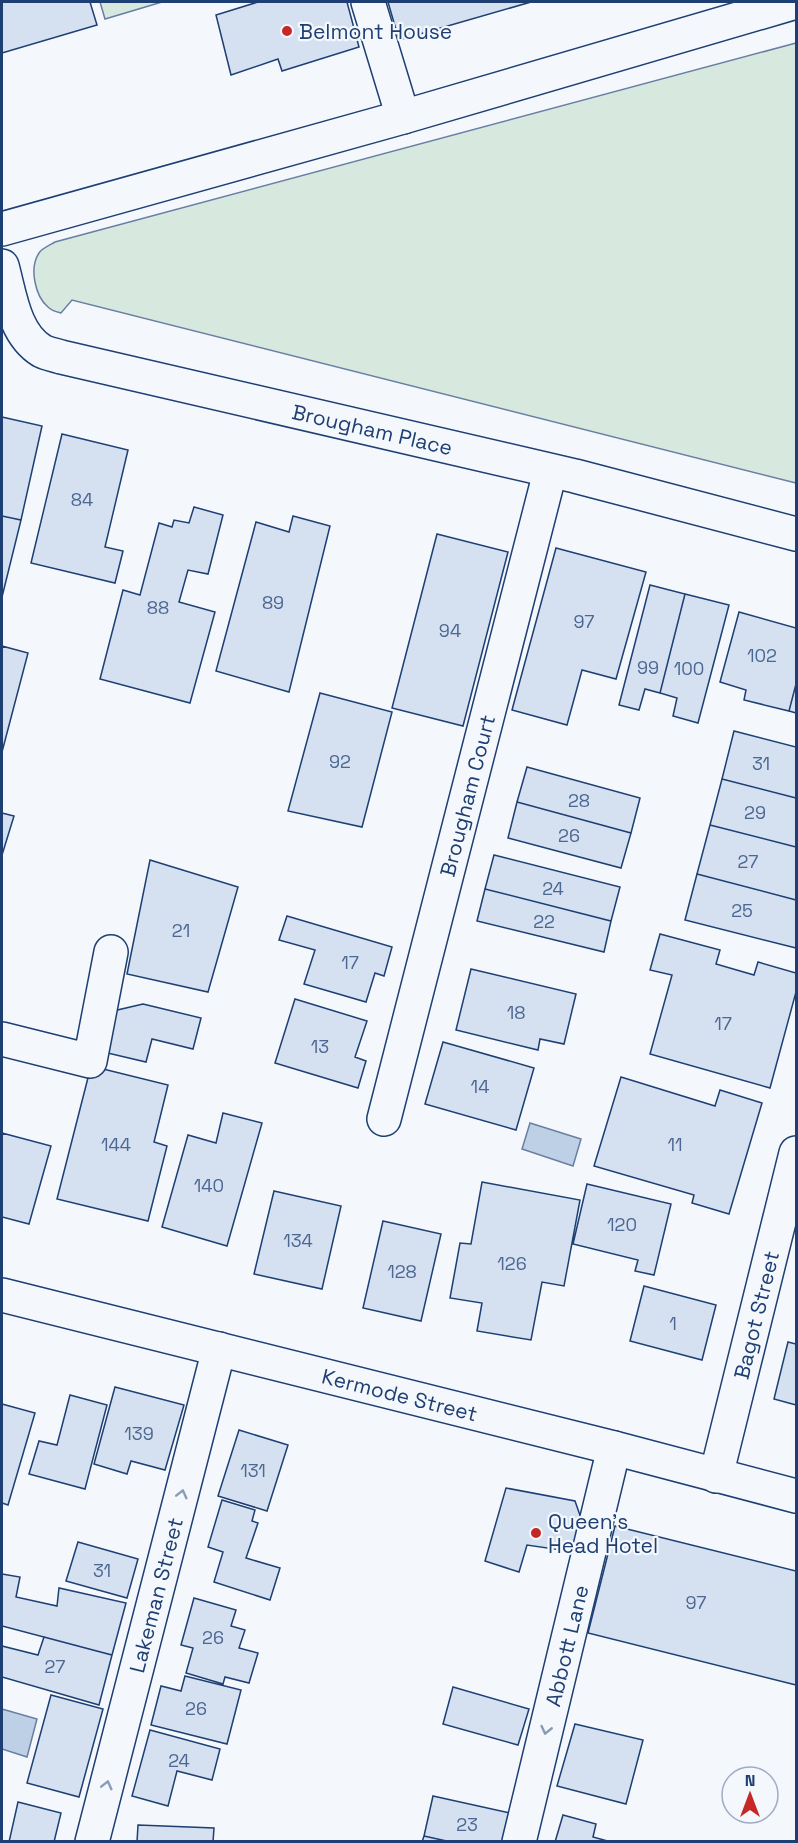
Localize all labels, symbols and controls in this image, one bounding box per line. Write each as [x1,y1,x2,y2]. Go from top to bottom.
place label: Belmont House [299,18,452,45]
marker: Belmont House [280,24,294,38]
street label: Brougham Place [290,397,455,461]
house number: 84 [71,488,93,511]
house number: 89 [262,591,284,614]
house number: 88 [147,596,169,619]
house number: 97 [574,610,594,633]
house number: 94 [439,619,461,642]
house number: 102 [747,644,777,667]
house number: 99 [637,656,659,679]
house number: 100 [674,657,704,680]
street label: Brougham Court [433,712,501,879]
house number: 92 [329,750,351,773]
house number: 31 [752,752,770,775]
house number: 28 [568,789,590,812]
house number: 29 [744,801,766,824]
house number: 26 [558,824,580,847]
house number: 27 [738,850,758,873]
house number: 24 [542,877,564,900]
house number: 25 [731,899,753,922]
house number: 22 [533,910,555,933]
house number: 21 [172,919,190,942]
house number: 17 [341,951,359,974]
house number: 18 [507,1001,525,1024]
house number: 17 [714,1012,732,1035]
house number: 13 [311,1035,329,1058]
house number: 14 [471,1075,489,1098]
house number: 144 [101,1133,131,1156]
house number: 11 [667,1133,683,1156]
house number: 140 [194,1174,224,1197]
house number: 120 [607,1213,637,1236]
house number: 134 [283,1229,313,1252]
street label: Bagot Street [727,1248,785,1382]
house number: 126 [497,1252,527,1275]
house number: 128 [387,1260,417,1283]
house number: 1 [669,1312,677,1335]
street label: Kermode Street [319,1362,480,1427]
house number: 139 [124,1422,154,1445]
house number: 131 [240,1459,266,1482]
one-way arrow [174,1490,187,1500]
place label: Queen's Head Hotel [548,1508,658,1559]
street label: Lakeman Street [123,1515,189,1676]
marker: Queen's Head Hotel [529,1526,543,1540]
house number: 31 [93,1559,111,1582]
street label: Abbott Lane [539,1582,594,1709]
house number: 97 [686,1591,706,1614]
house number: 26 [202,1626,224,1649]
house number: 27 [45,1655,65,1678]
house number: 26 [185,1697,207,1720]
one-way arrow [541,1724,554,1734]
house number: 24 [168,1749,190,1772]
north arrow [720,1765,780,1825]
text: N [745,1770,755,1791]
one-way arrow [99,1780,112,1790]
house number: 23 [456,1813,478,1836]

